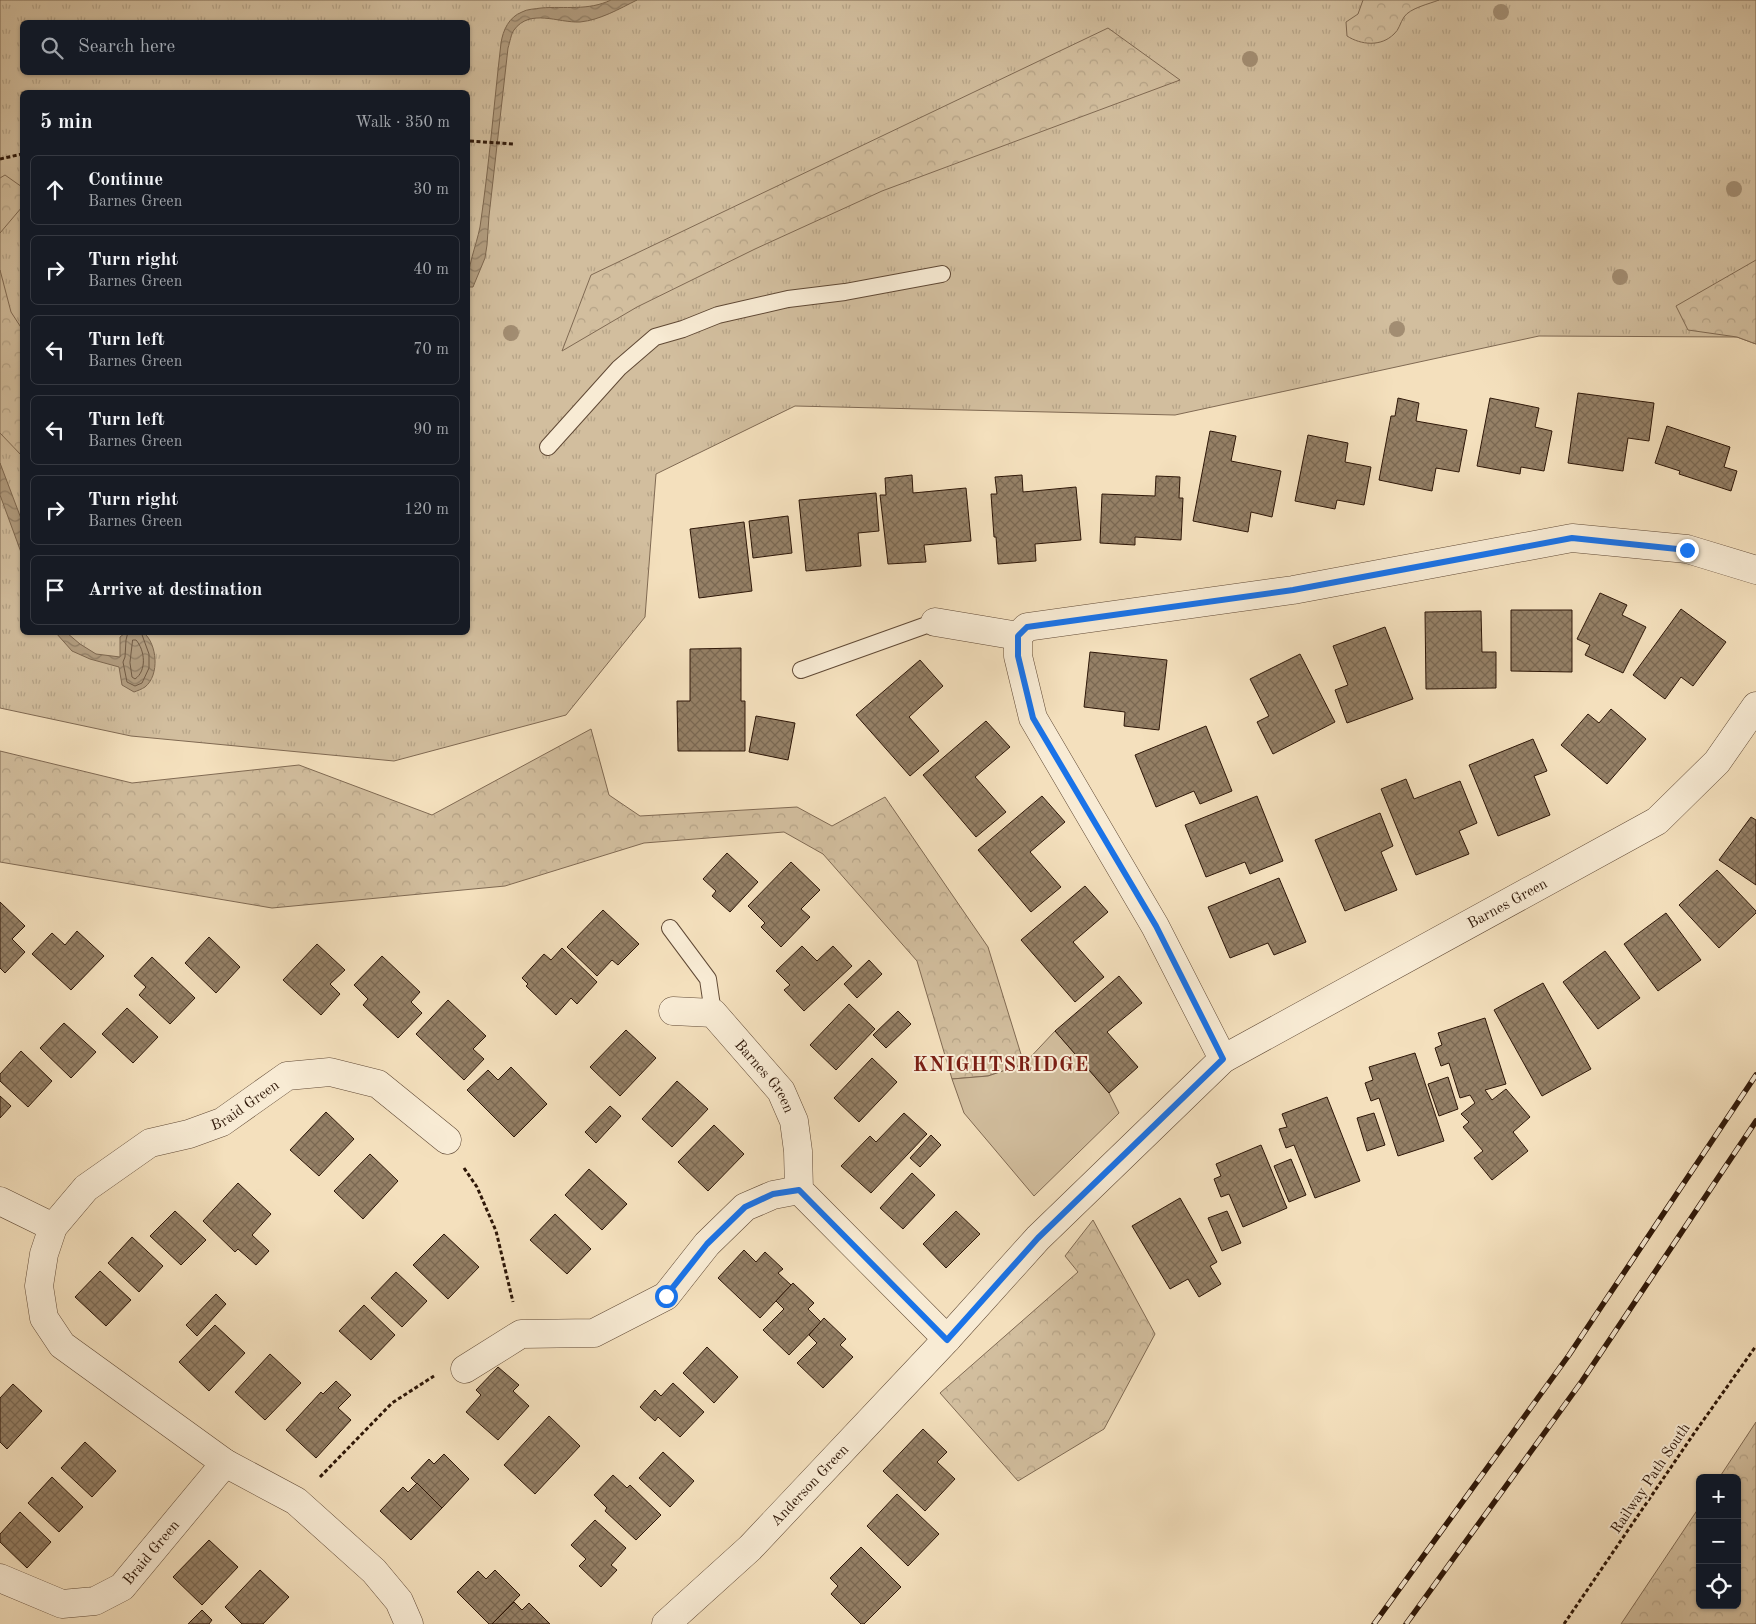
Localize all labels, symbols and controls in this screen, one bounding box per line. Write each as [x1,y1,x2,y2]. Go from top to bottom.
search box [20,20,470,75]
icon: search [38,34,66,62]
text: Search here [78,38,175,57]
text: 5 min [40,112,93,133]
text: Walk · 350 m [355,115,450,131]
text: Continue [88,171,163,190]
icon: ahead [41,176,69,204]
text: 30 m [413,182,449,198]
text: Barnes Green [88,194,182,210]
text: Turn right [88,251,178,270]
icon: right [41,256,69,284]
text: 40 m [413,262,449,278]
text: Barnes Green [88,274,182,290]
text: Turn left [88,331,165,350]
icon: left [41,336,69,364]
text: 70 m [413,342,449,358]
text: Barnes Green [88,354,182,370]
text: Turn left [88,411,165,430]
icon: left [41,416,69,444]
text: 90 m [413,422,449,438]
text: Barnes Green [88,434,182,450]
text: Turn right [88,491,178,510]
icon: right [41,496,69,524]
text: 120 m [404,502,449,518]
text: Barnes Green [88,514,182,530]
route end [1676,539,1699,562]
icon: arrive [41,576,69,604]
text: Arrive at destination [88,581,262,600]
street label: Barnes Green [1465,877,1550,932]
street label: Barnes Green [731,1037,796,1115]
district label: KNIGHTSRIDGE [913,1056,1089,1076]
street label: Braid Green [209,1078,282,1134]
route start [655,1285,678,1308]
street label: Railway Path South [1609,1421,1694,1537]
street label: Anderson Green [769,1442,852,1530]
map controls [1696,1474,1741,1609]
button: + [1696,1474,1741,1519]
street label: Braid Green [121,1518,183,1588]
button: − [1696,1519,1741,1564]
button: locate [1696,1564,1741,1609]

